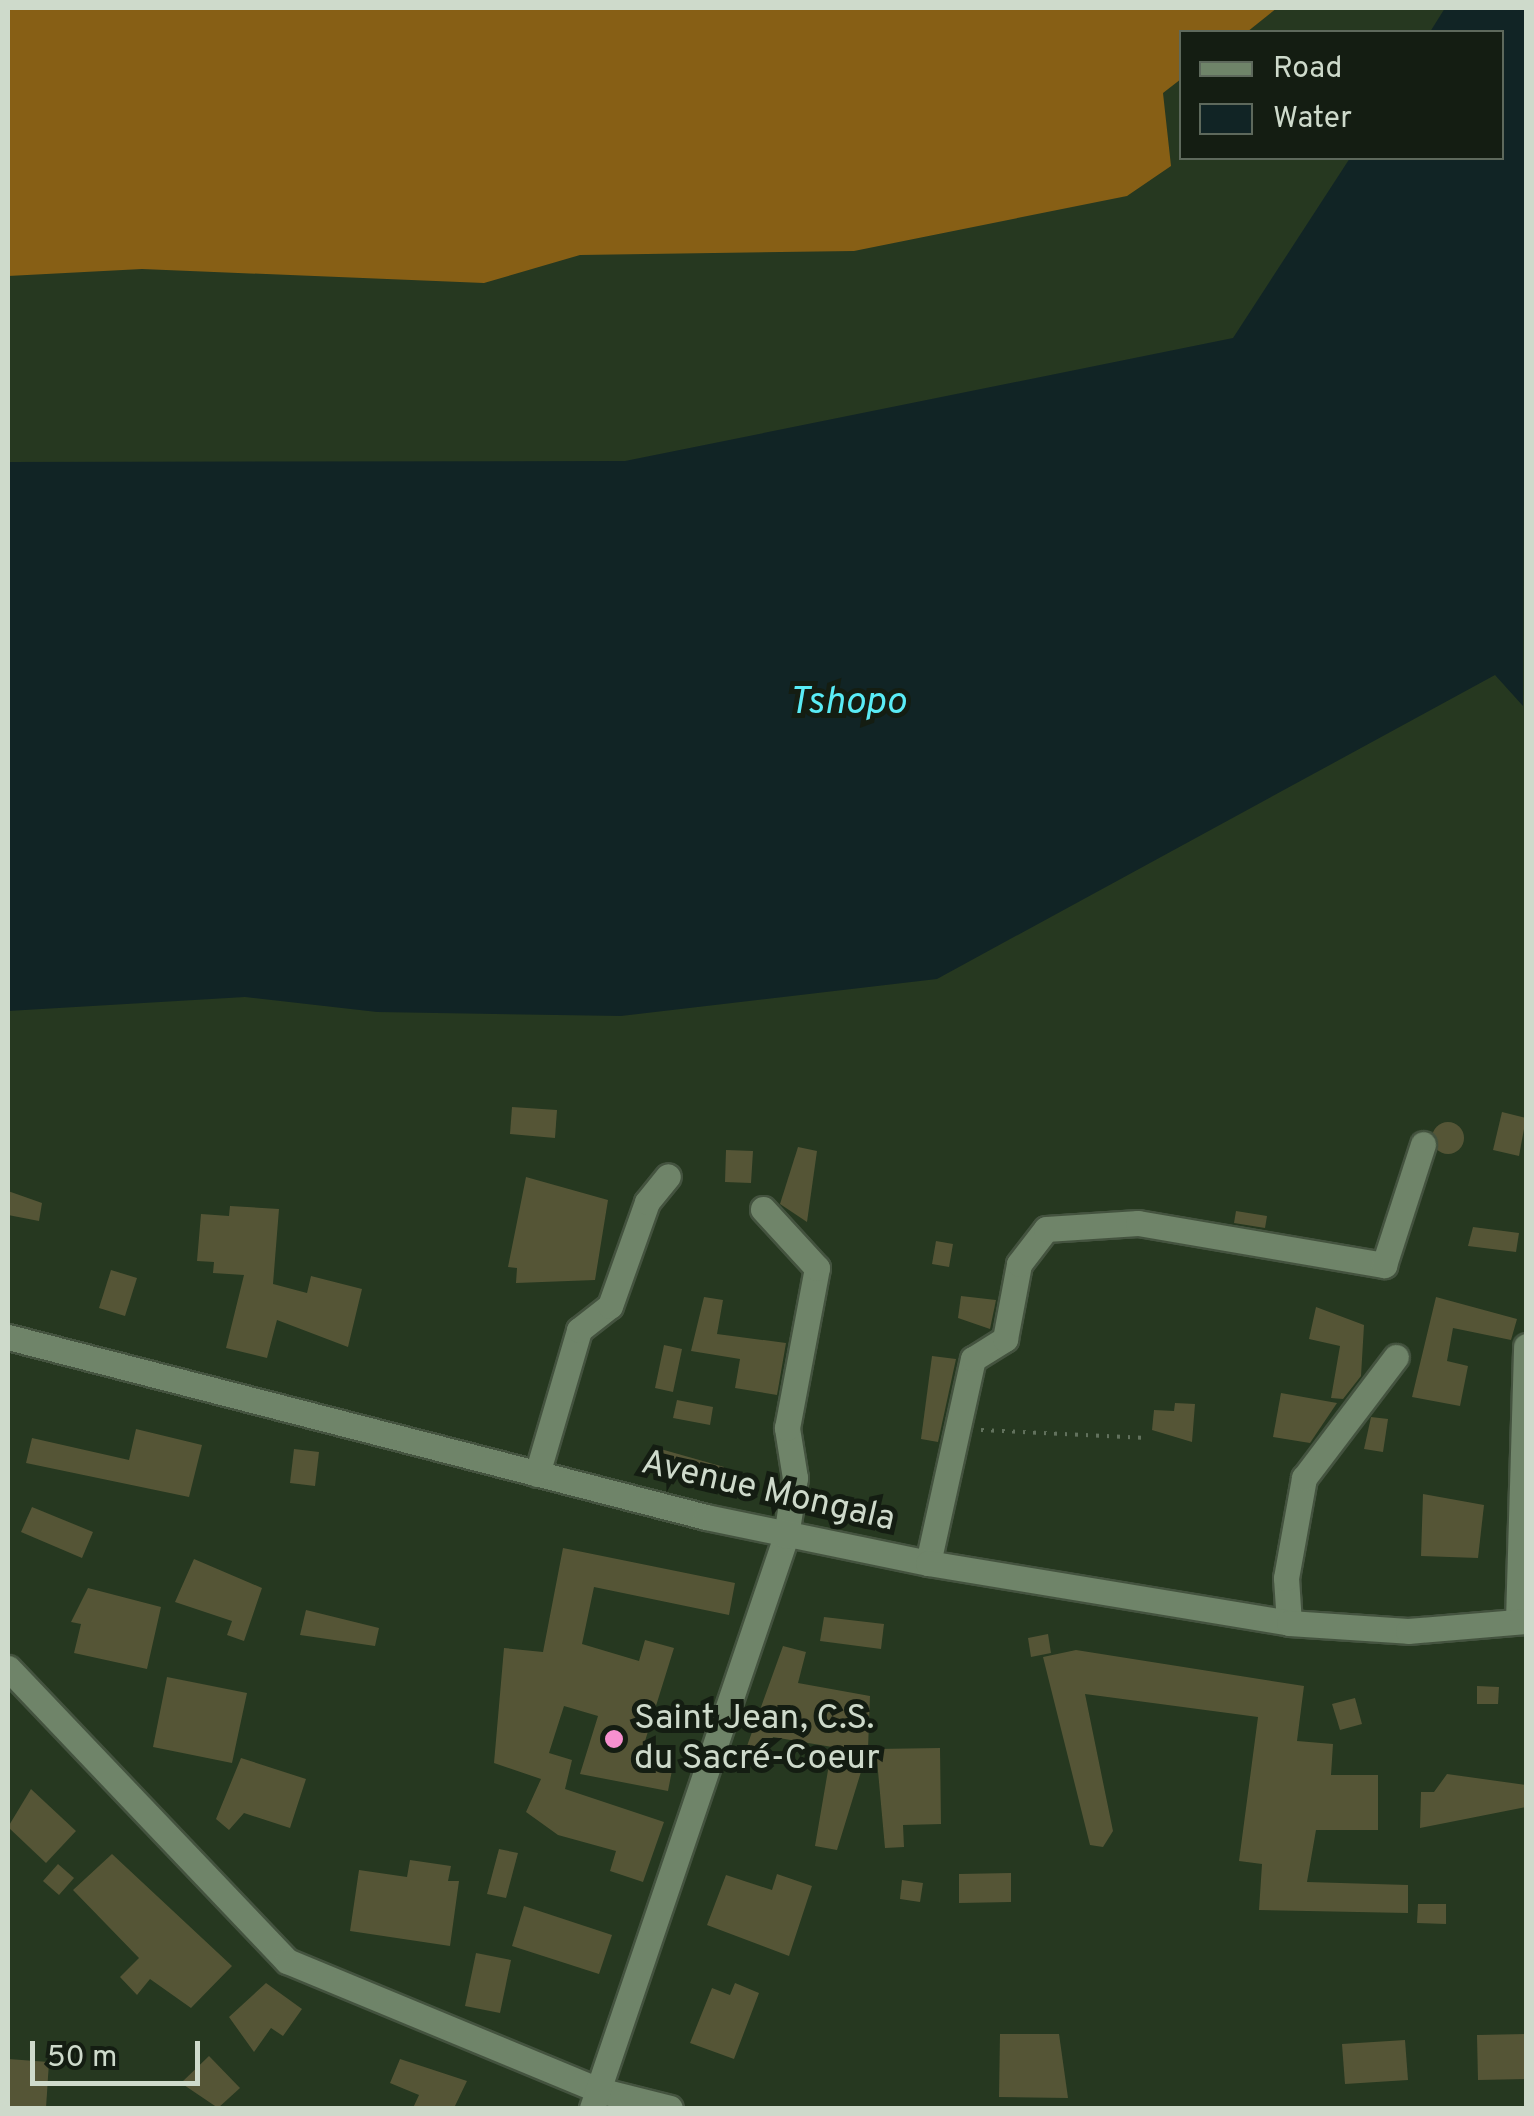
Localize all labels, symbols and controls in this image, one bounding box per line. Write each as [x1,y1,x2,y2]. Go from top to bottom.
legend [1179,30,1504,160]
text: Road [1273,51,1342,88]
text: Water [1273,101,1352,138]
water label: Tshopo [788,681,906,727]
street label: Avenue Mongala [637,1442,899,1542]
place label: Saint Jean, C.S. du Sacré-Coeur [634,1698,880,1780]
marker: Saint Jean, C.S. du Sacré-Coeur [603,1728,625,1750]
scale bar [35,2021,205,2083]
text: 50 m [47,2040,117,2077]

